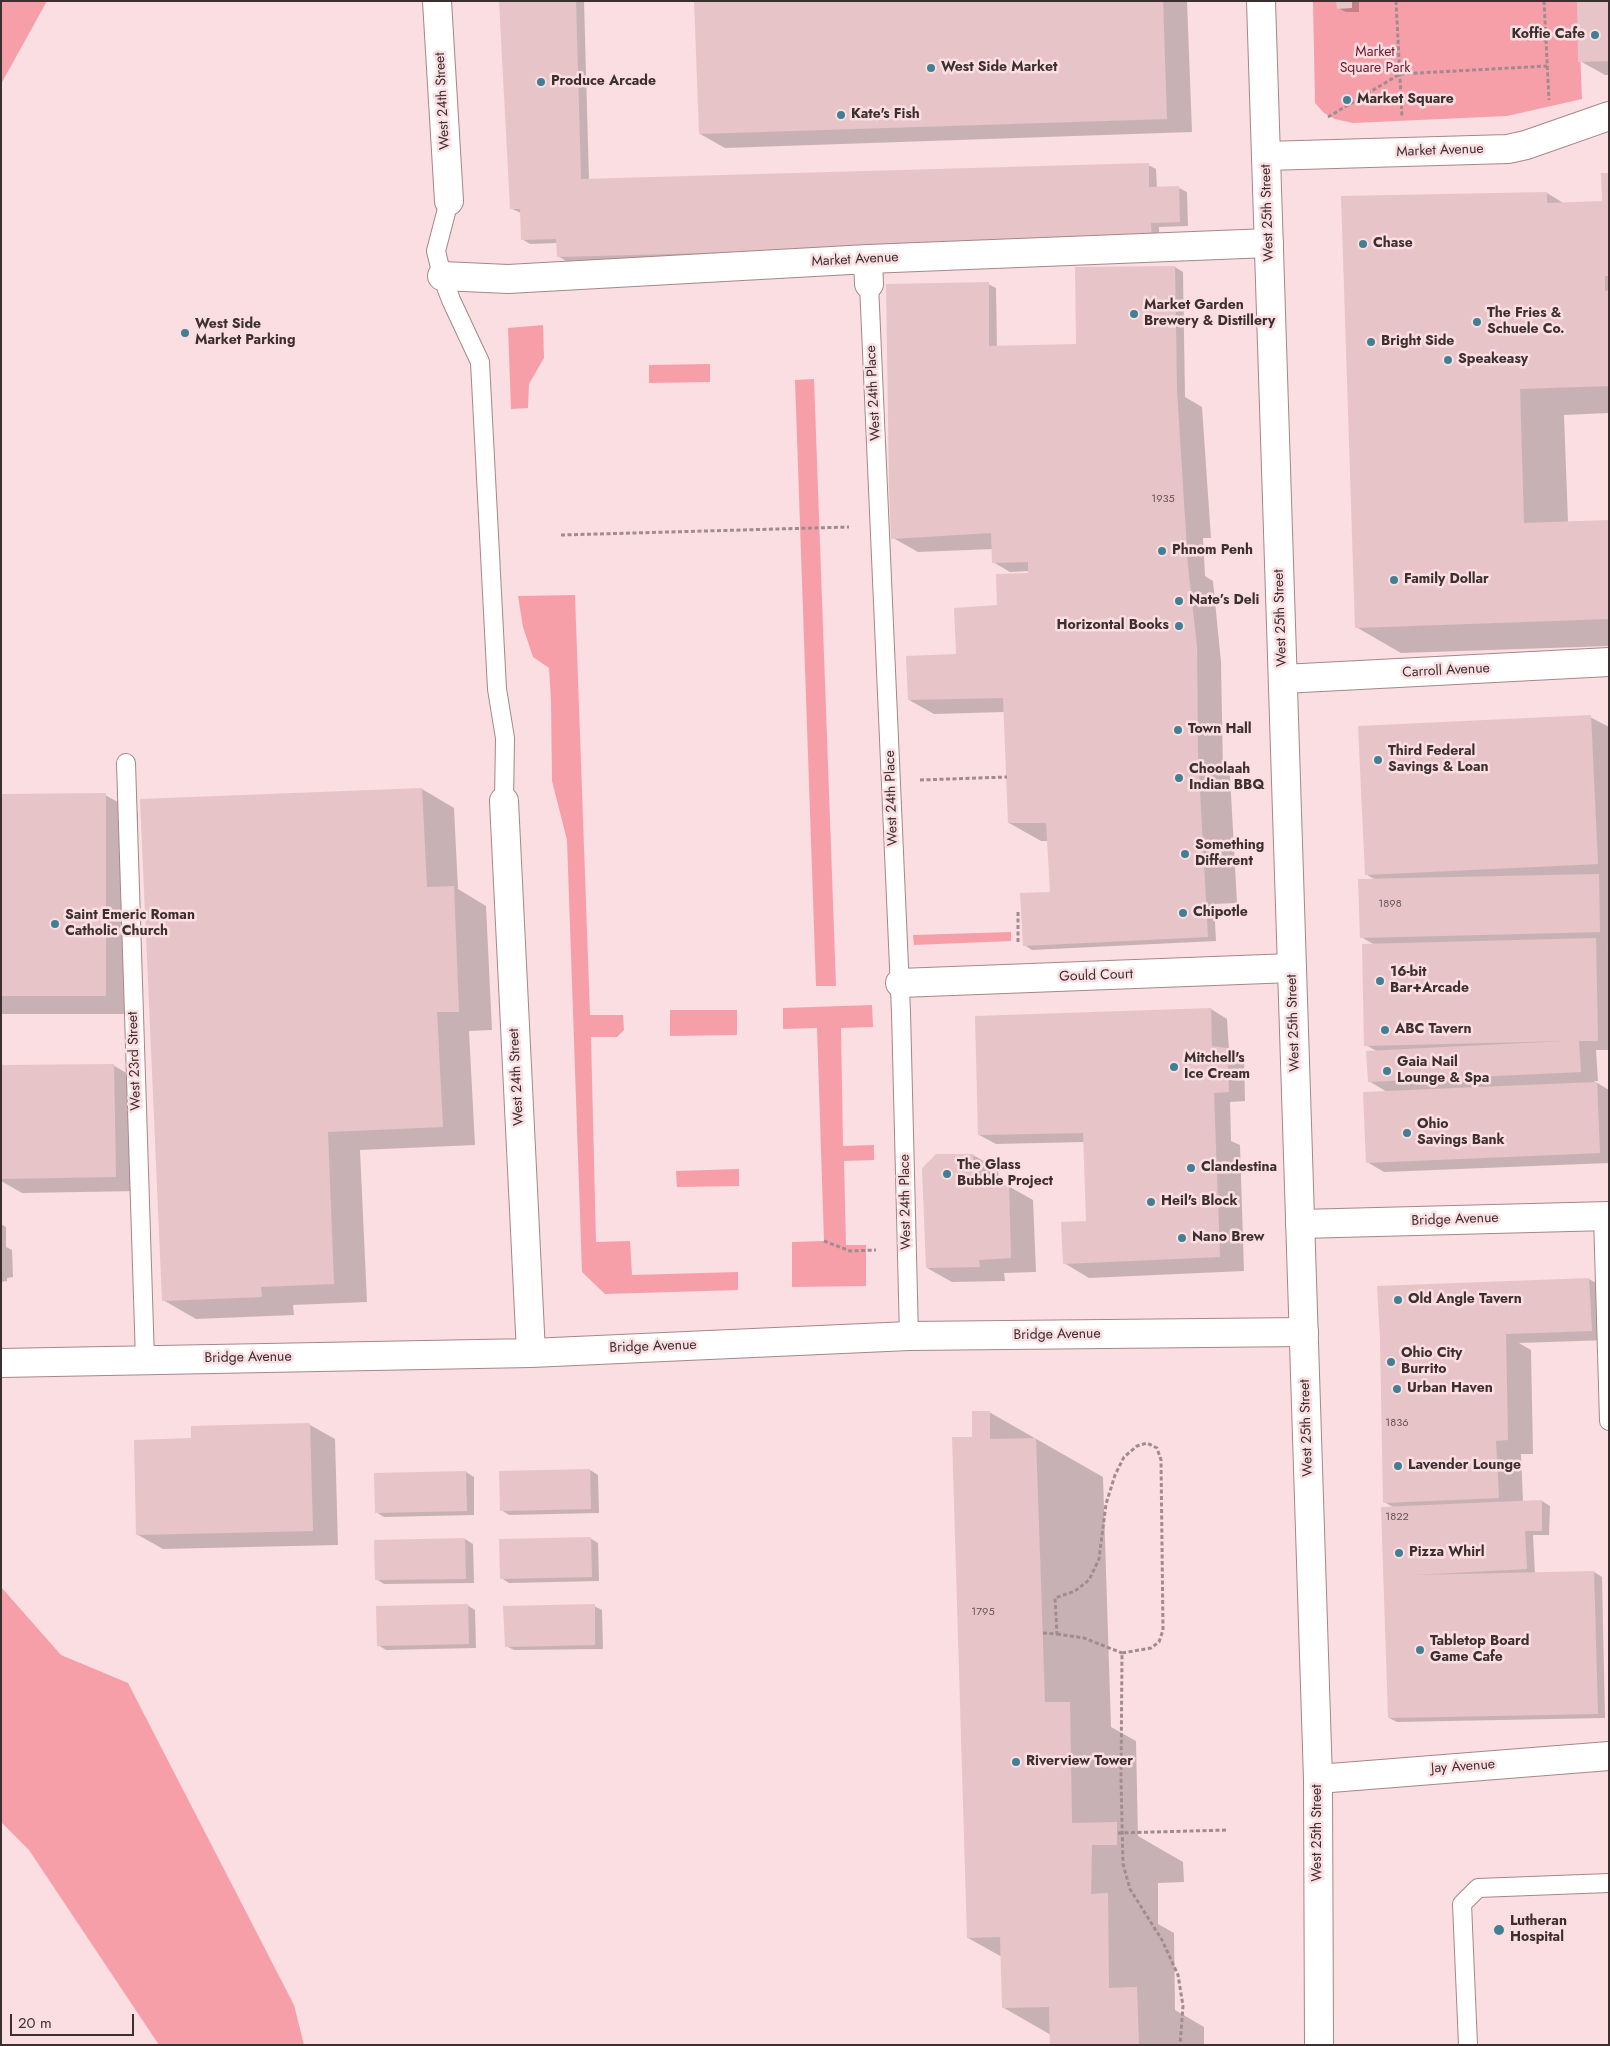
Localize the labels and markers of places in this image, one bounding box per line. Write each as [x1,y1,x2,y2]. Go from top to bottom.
place label: Koffie Cafe [1511,27,1585,43]
marker: Koffie Cafe [1589,29,1601,41]
place label: West Side Market [941,60,1057,76]
marker: West Side Market [925,62,937,74]
place label: Produce Arcade [551,74,656,90]
marker: Produce Arcade [535,76,547,88]
place label: Market Square [1357,92,1454,108]
marker: Market Square [1341,94,1353,106]
place label: Kate's Fish [851,107,920,123]
marker: Kate's Fish [835,109,847,121]
place label: Chase [1373,236,1413,252]
marker: Chase [1357,238,1369,250]
place label: Market Garden Brewery & Distillery [1144,298,1275,331]
place label: The Fries & Schuele Co. [1487,306,1565,338]
marker: Market Garden Brewery & Distillery [1128,308,1140,320]
marker: The Fries & Schuele Co. [1471,316,1483,328]
place label: West Side Market Parking [195,317,295,350]
marker: West Side Market Parking [179,327,191,339]
place label: Bright Side [1381,334,1454,350]
marker: Bright Side [1365,336,1377,348]
place label: Speakeasy [1458,352,1528,368]
marker: Speakeasy [1442,354,1454,366]
place label: Phnom Penh [1172,543,1253,559]
marker: Phnom Penh [1156,545,1168,557]
place label: Family Dollar [1404,572,1489,588]
marker: Family Dollar [1388,574,1400,586]
place label: Nate’s Deli [1189,593,1259,609]
marker: Nate’s Deli [1173,595,1185,607]
place label: Horizontal Books [1056,618,1169,634]
marker: Horizontal Books [1173,620,1185,632]
place label: Town Hall [1188,722,1252,738]
marker: Town Hall [1172,724,1184,736]
place label: Third Federal Savings & Loan [1388,744,1489,776]
marker: Third Federal Savings & Loan [1372,754,1384,766]
place label: Choolaah Indian BBQ [1189,762,1265,794]
marker: Choolaah Indian BBQ [1173,772,1185,784]
place label: Something Different [1195,838,1264,870]
marker: Something Different [1179,848,1191,860]
place label: Chipotle [1193,905,1248,921]
marker: Chipotle [1177,907,1189,919]
place label: Saint Emeric Roman Catholic Church [65,908,195,940]
marker: Saint Emeric Roman Catholic Church [49,918,61,930]
place label: 16-bit Bar+Arcade [1390,965,1469,998]
marker: 16-bit Bar+Arcade [1374,975,1386,987]
place label: ABC Tavern [1395,1022,1472,1038]
marker: ABC Tavern [1379,1024,1391,1036]
place label: Mitchell's Ice Cream [1184,1051,1250,1084]
place label: Gaia Nail Lounge & Spa [1397,1055,1489,1088]
marker: Mitchell's Ice Cream [1168,1061,1180,1073]
marker: Gaia Nail Lounge & Spa [1381,1065,1393,1077]
place label: Ohio Savings Bank [1417,1117,1505,1150]
marker: Ohio Savings Bank [1401,1127,1413,1139]
place label: The Glass Bubble Project [957,1158,1053,1190]
place label: Clandestina [1201,1160,1277,1176]
marker: Clandestina [1185,1162,1197,1174]
marker: The Glass Bubble Project [941,1168,953,1180]
place label: Heil's Block [1161,1194,1237,1210]
marker: Heil's Block [1145,1196,1157,1208]
place label: Nano Brew [1192,1230,1264,1246]
marker: Nano Brew [1176,1232,1188,1244]
place label: Old Angle Tavern [1408,1292,1522,1308]
marker: Old Angle Tavern [1392,1294,1404,1306]
place label: Ohio City Burrito [1401,1346,1462,1378]
marker: Ohio City Burrito [1385,1356,1397,1368]
place label: Urban Haven [1407,1381,1493,1397]
marker: Urban Haven [1391,1383,1403,1395]
place label: Lavender Lounge [1408,1458,1521,1474]
marker: Lavender Lounge [1392,1460,1404,1472]
place label: Pizza Whirl [1409,1545,1485,1561]
marker: Pizza Whirl [1393,1547,1405,1559]
place label: Tabletop Board Game Cafe [1430,1634,1529,1666]
marker: Tabletop Board Game Cafe [1414,1644,1426,1656]
place label: Riverview Tower [1026,1754,1133,1770]
marker: Riverview Tower [1010,1756,1022,1768]
place label: Lutheran Hospital [1510,1914,1567,1946]
marker: Lutheran Hospital [1492,1923,1506,1937]

